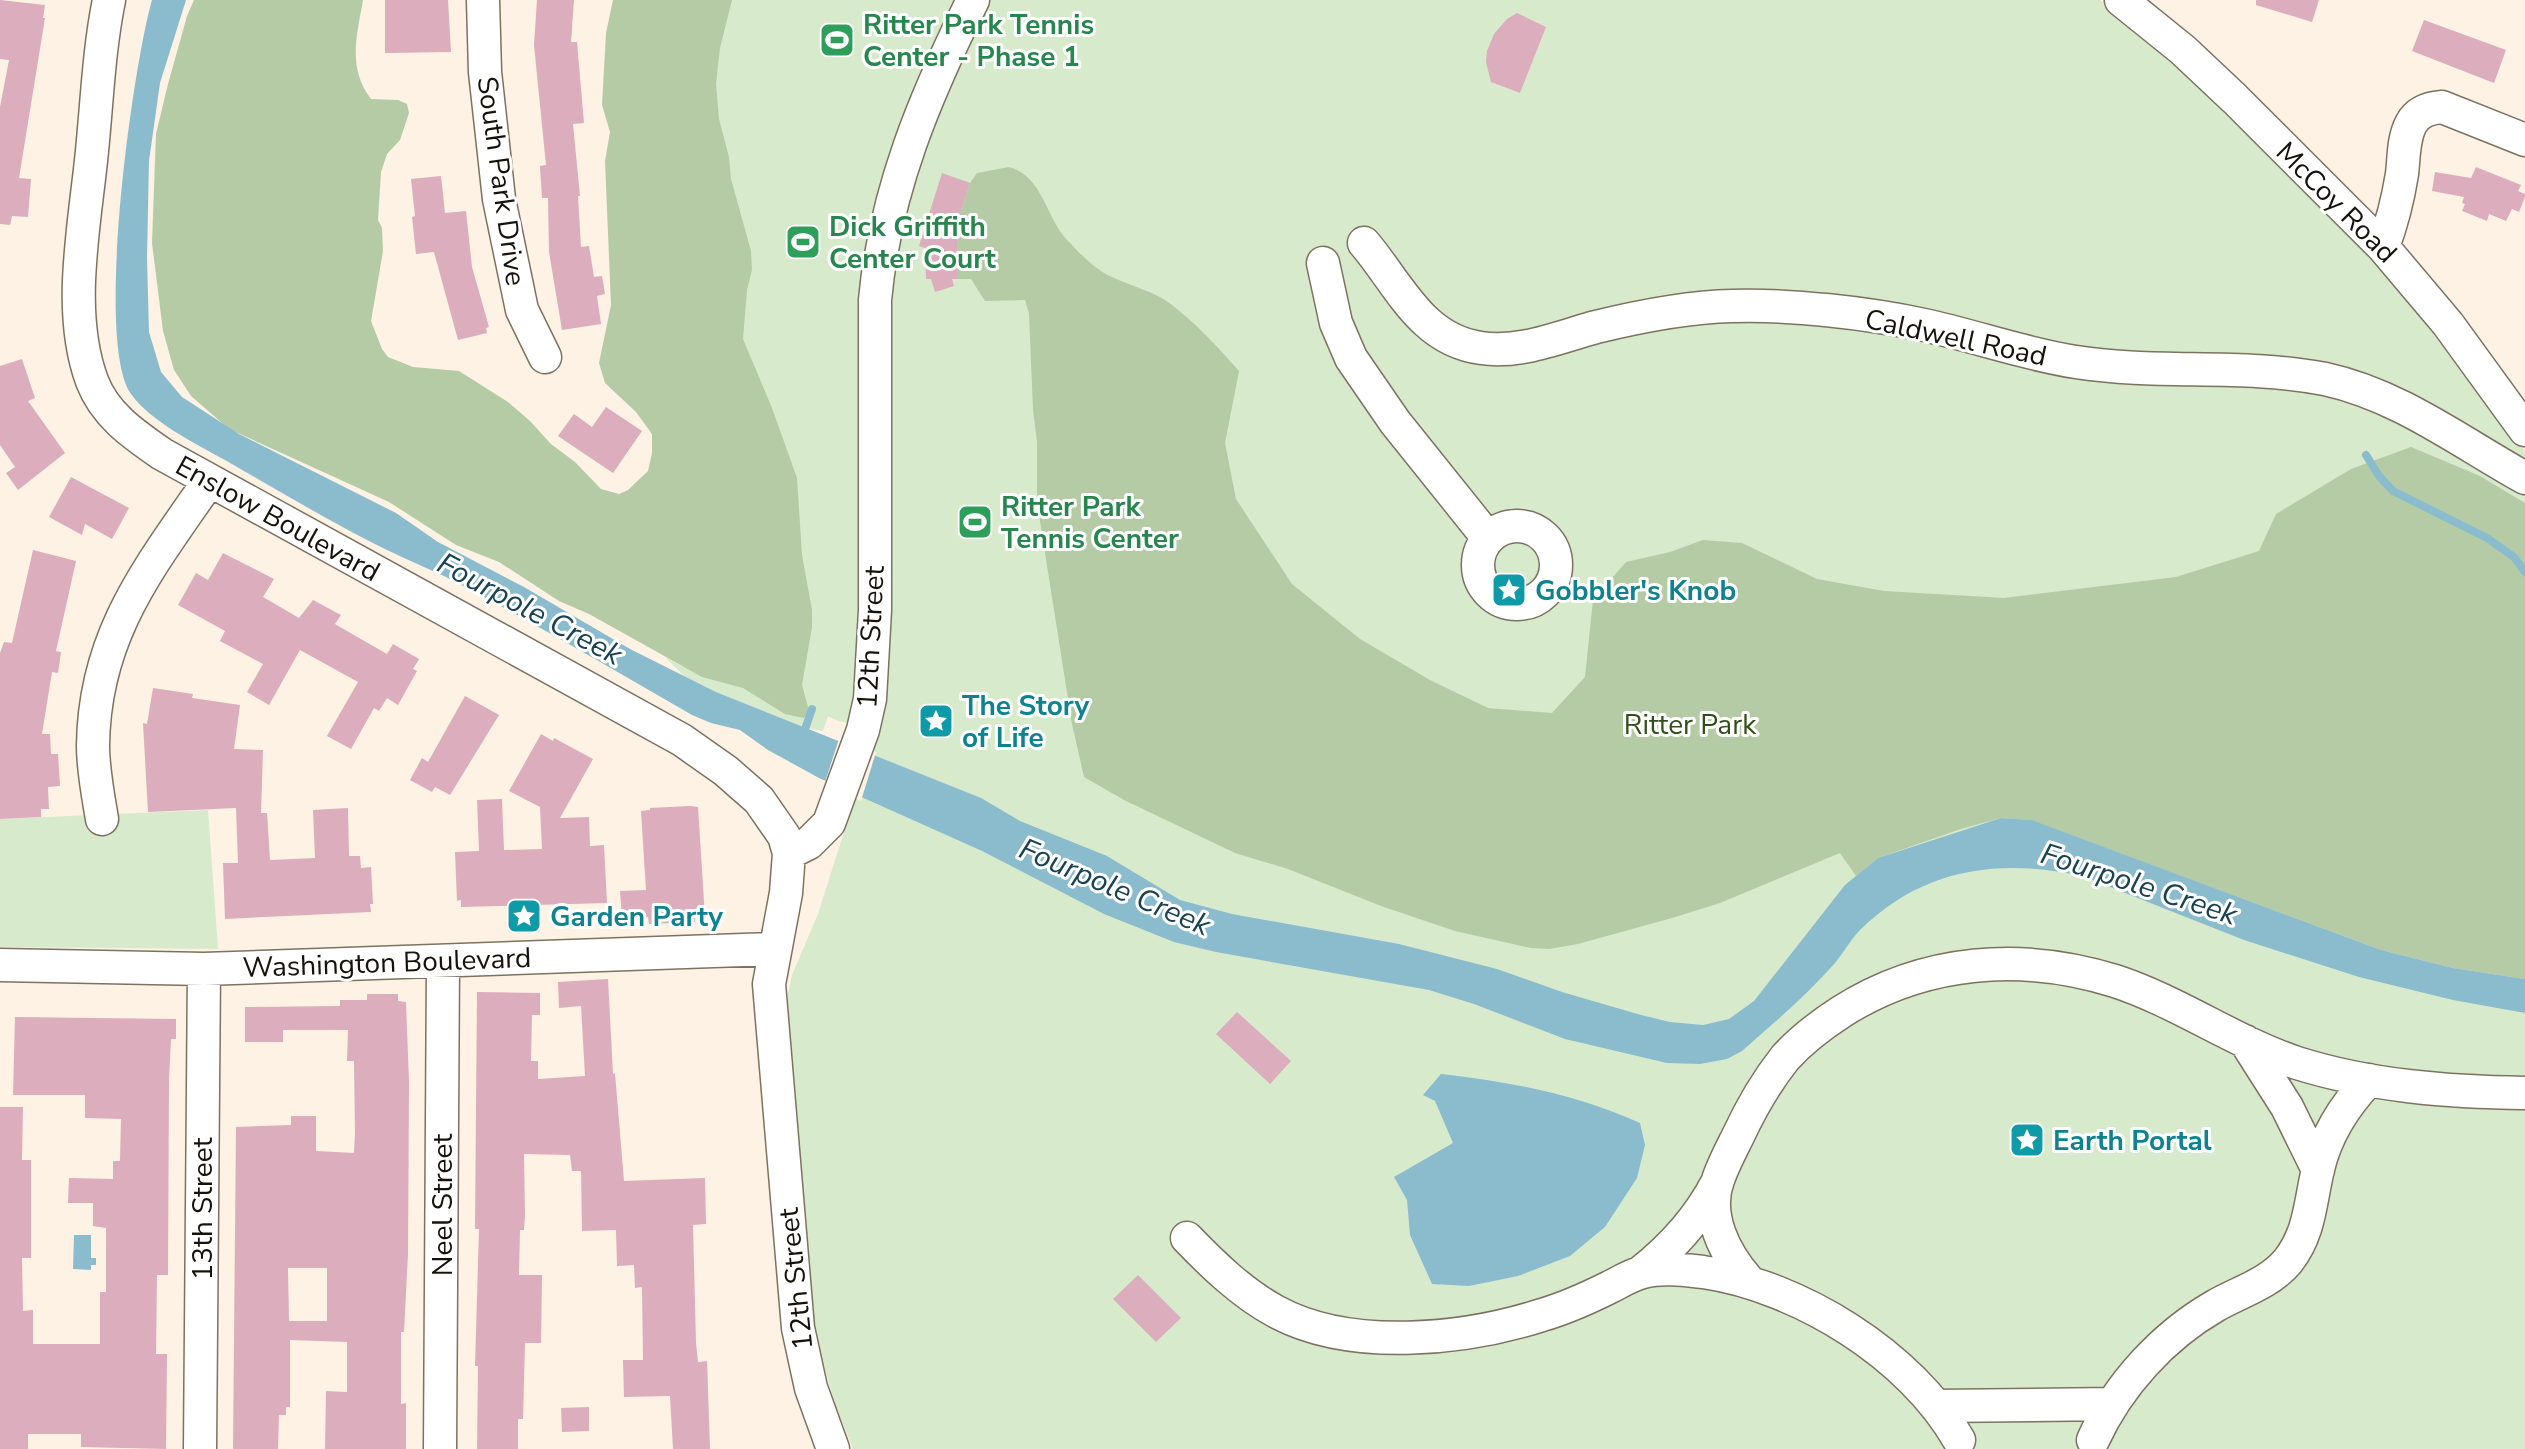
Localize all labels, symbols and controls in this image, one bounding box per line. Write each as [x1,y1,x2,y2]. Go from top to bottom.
place label: Ritter Park Tennis Center - Phase 1 [863,6,1094,76]
sports icon: Ritter Park Tennis Center - Phase 1 [818,21,856,59]
street label: South Park Drive [468,74,535,288]
street label: McCoy Road [2267,134,2405,272]
place label: Dick Griffith Center Court [829,208,996,278]
sports icon: Dick Griffith Center Court [784,223,822,261]
street label: Caldwell Road [1861,300,2050,376]
street label: Enslow Boulevard [169,447,387,591]
place label: Ritter Park Tennis Center [1001,488,1179,558]
sports icon: Ritter Park Tennis Center [956,503,994,541]
water label: Fourpole Creek [430,543,630,676]
street label: 12th Street [848,565,894,709]
place icon: Gobbler's Knob [1490,571,1528,609]
place label: Gobbler's Knob [1535,572,1736,610]
place label: The Story of Life [962,687,1090,757]
place icon: The Story of Life [917,702,955,740]
park label: Ritter Park [1624,706,1757,744]
water label: Fourpole Creek [1013,829,1218,947]
water label: Fourpole Creek [2035,833,2243,936]
place icon: Garden Party [505,897,543,935]
place label: Garden Party [550,898,723,936]
street label: Washington Boulevard [242,939,532,987]
place icon: Earth Portal [2008,1121,2046,1159]
place label: Earth Portal [2053,1122,2212,1160]
street label: Neel Street [424,1134,462,1276]
street label: 13th Street [184,1137,222,1280]
street label: 12th Street [770,1206,822,1352]

